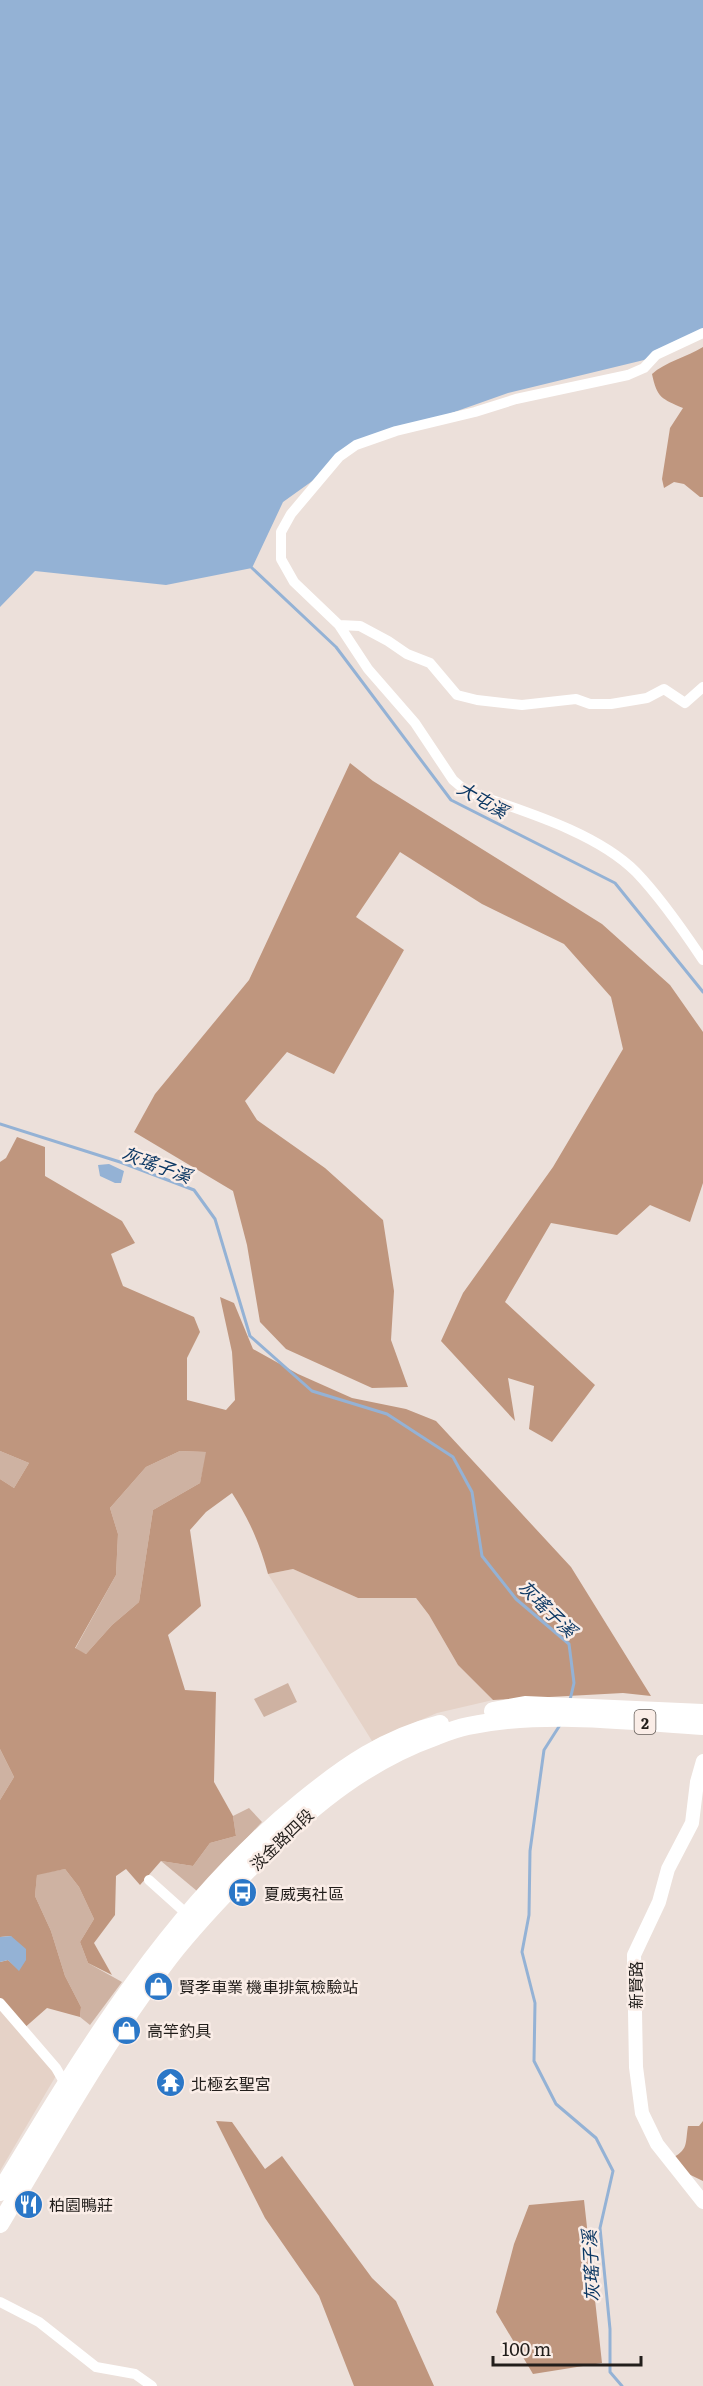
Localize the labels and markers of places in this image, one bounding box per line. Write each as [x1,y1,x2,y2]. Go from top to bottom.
bus stop icon: 夏威夷社區 [227,1877,259,1909]
place label: 夏威夷社區 [264,1881,344,1905]
shop icon: 賢孝車業 機車排氣檢驗站 [142,1970,174,2002]
place label: 賢孝車業 機車排氣檢驗站 [179,1974,358,1998]
shop icon: 高竿釣具 [110,2014,142,2046]
place label: 高竿釣具 [147,2018,211,2042]
temple icon: 北極玄聖宮 [154,2067,186,2099]
place label: 北極玄聖宮 [191,2071,271,2095]
restaurant icon: 柏園鴨莊 [12,2188,44,2220]
place label: 柏園鴨莊 [49,2192,113,2216]

